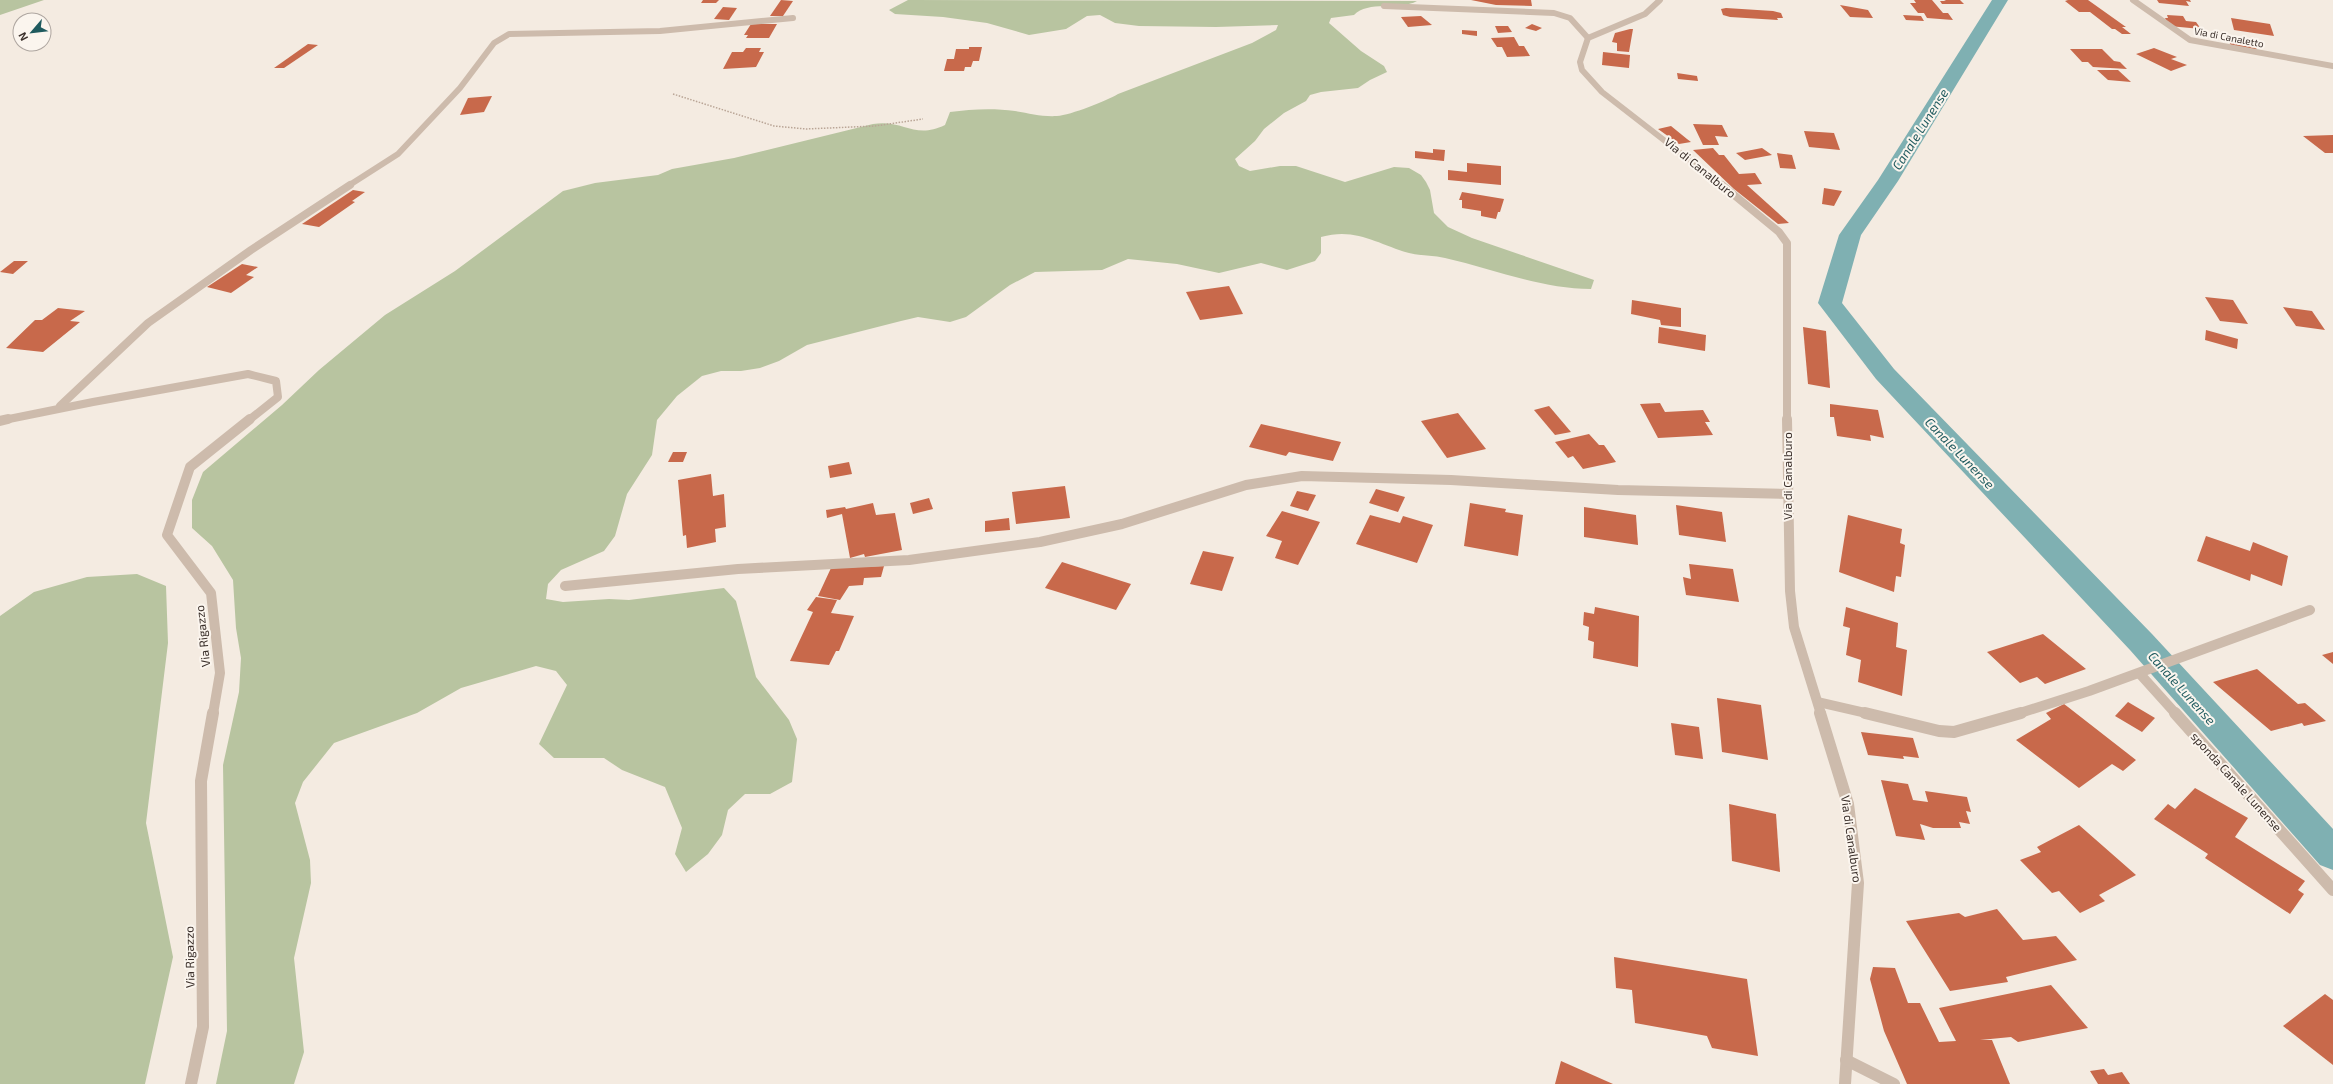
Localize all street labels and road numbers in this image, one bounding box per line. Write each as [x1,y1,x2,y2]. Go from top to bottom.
street label: Via di Canaletto [2193,24,2265,50]
street label: Via di Canalburo [1662,134,1739,200]
street label: Via di Canalburo [1780,432,1794,520]
street label: Via Rigazzo [192,604,212,668]
street label: sponda Canale Lunense [2189,729,2285,834]
street label: Via di Canalburo [1839,794,1865,883]
street label: Via Rigazzo [181,926,197,988]

